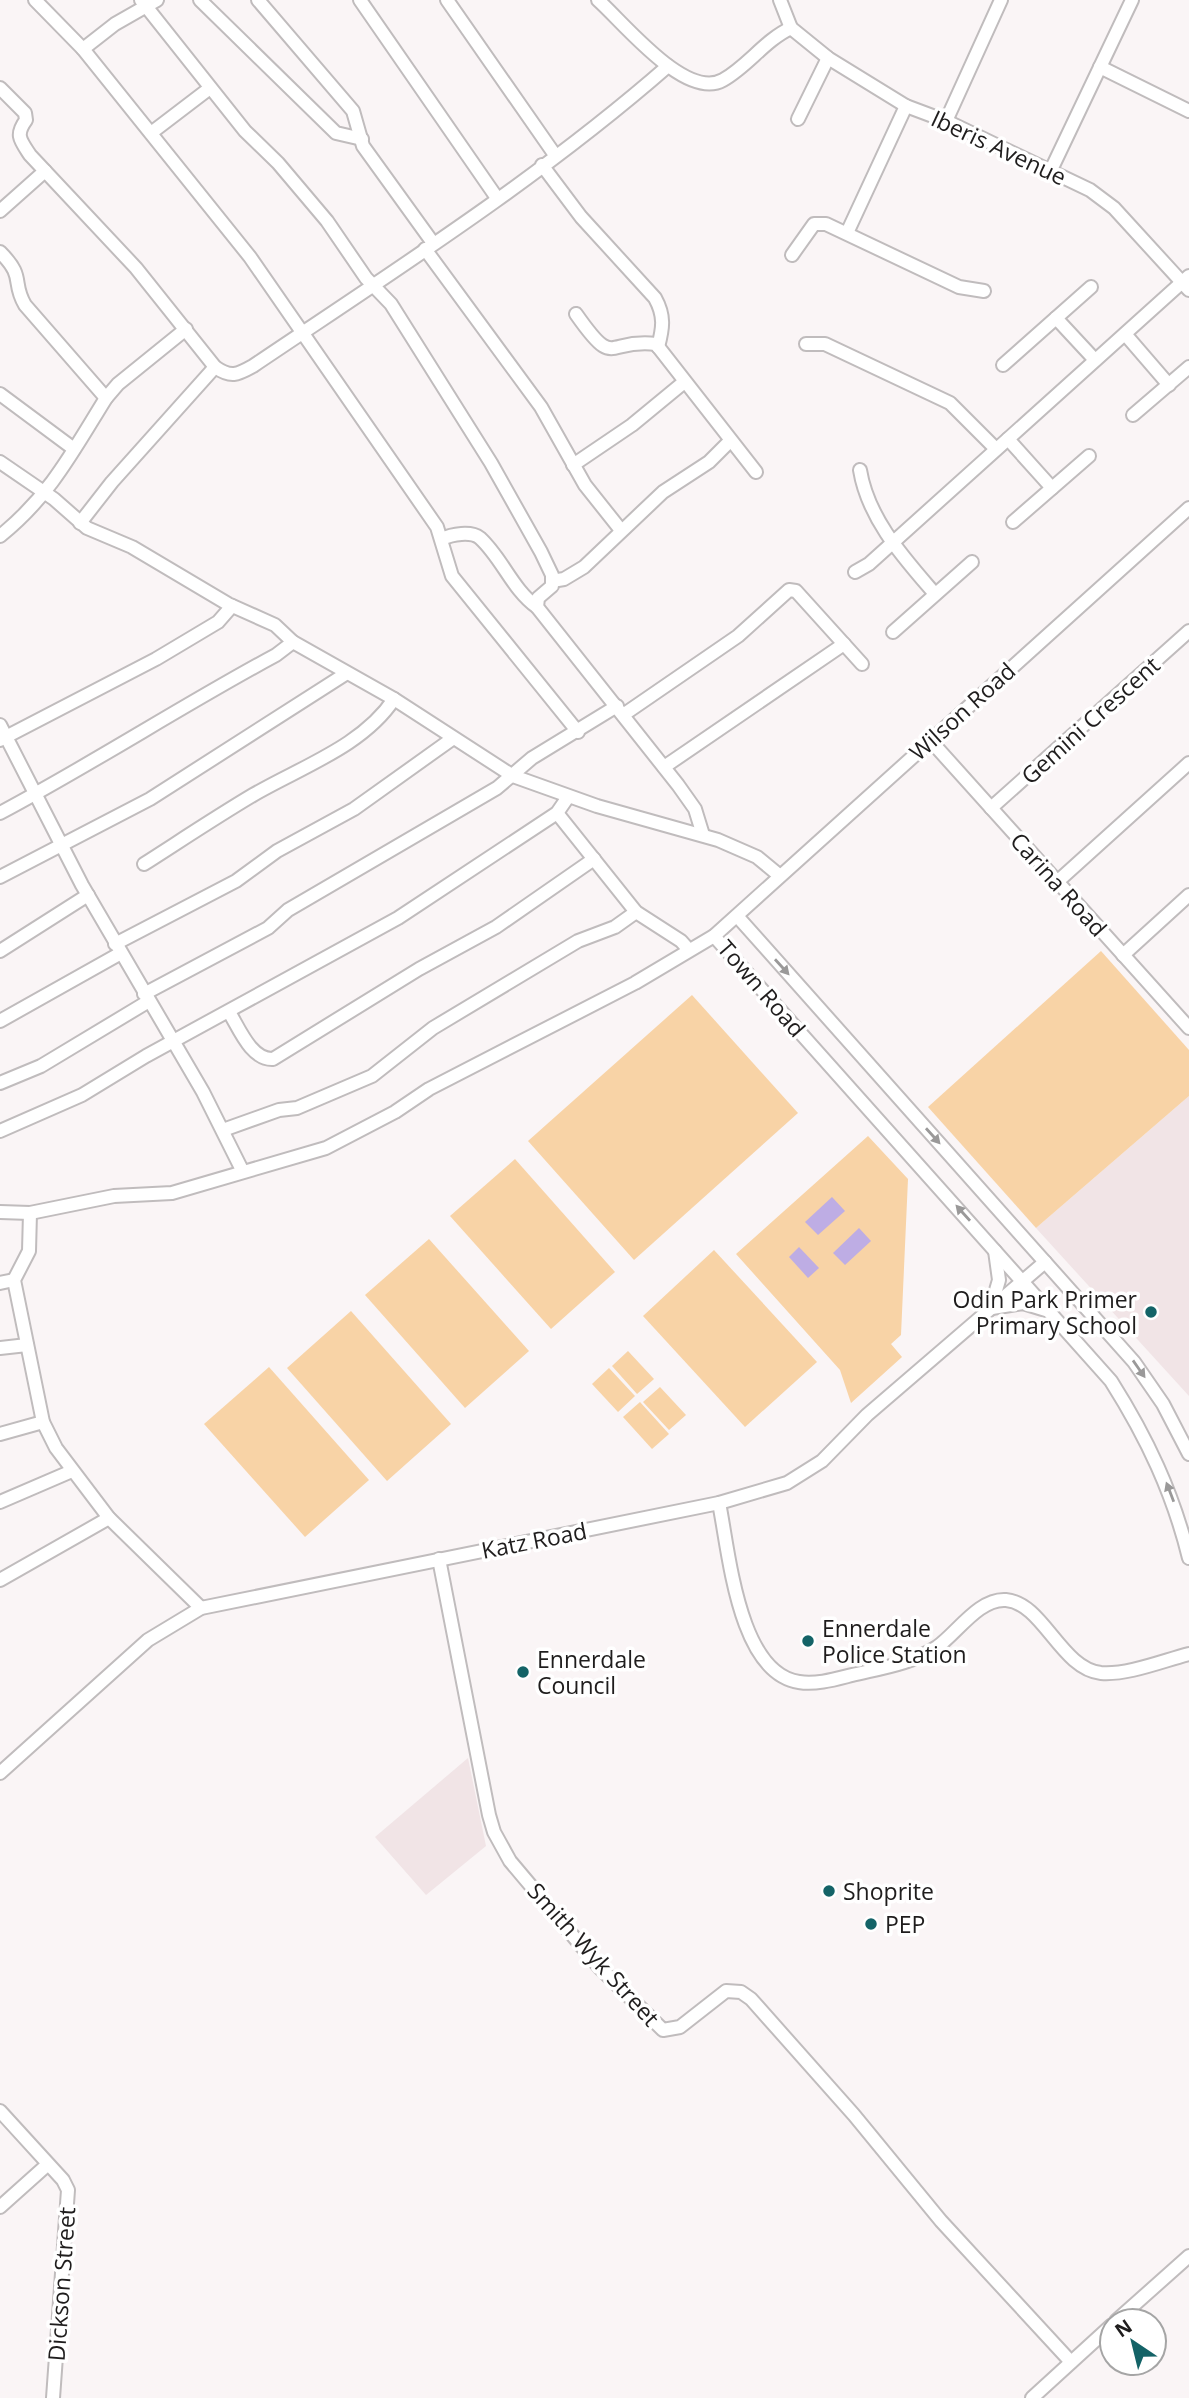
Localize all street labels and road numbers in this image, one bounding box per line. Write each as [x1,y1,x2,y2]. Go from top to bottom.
street label: Iberis Avenue [926,102,1072,192]
street label: Gemini Crescent [1014,649,1166,791]
street label: Wilson Road [902,655,1022,767]
street label: Carina Road [1004,825,1114,943]
street label: Town Road [711,932,813,1044]
street label: Katz Road [479,1514,589,1566]
street label: Smith Wyk Street [521,1875,667,2033]
street label: Dickson Street [40,2206,82,2362]

